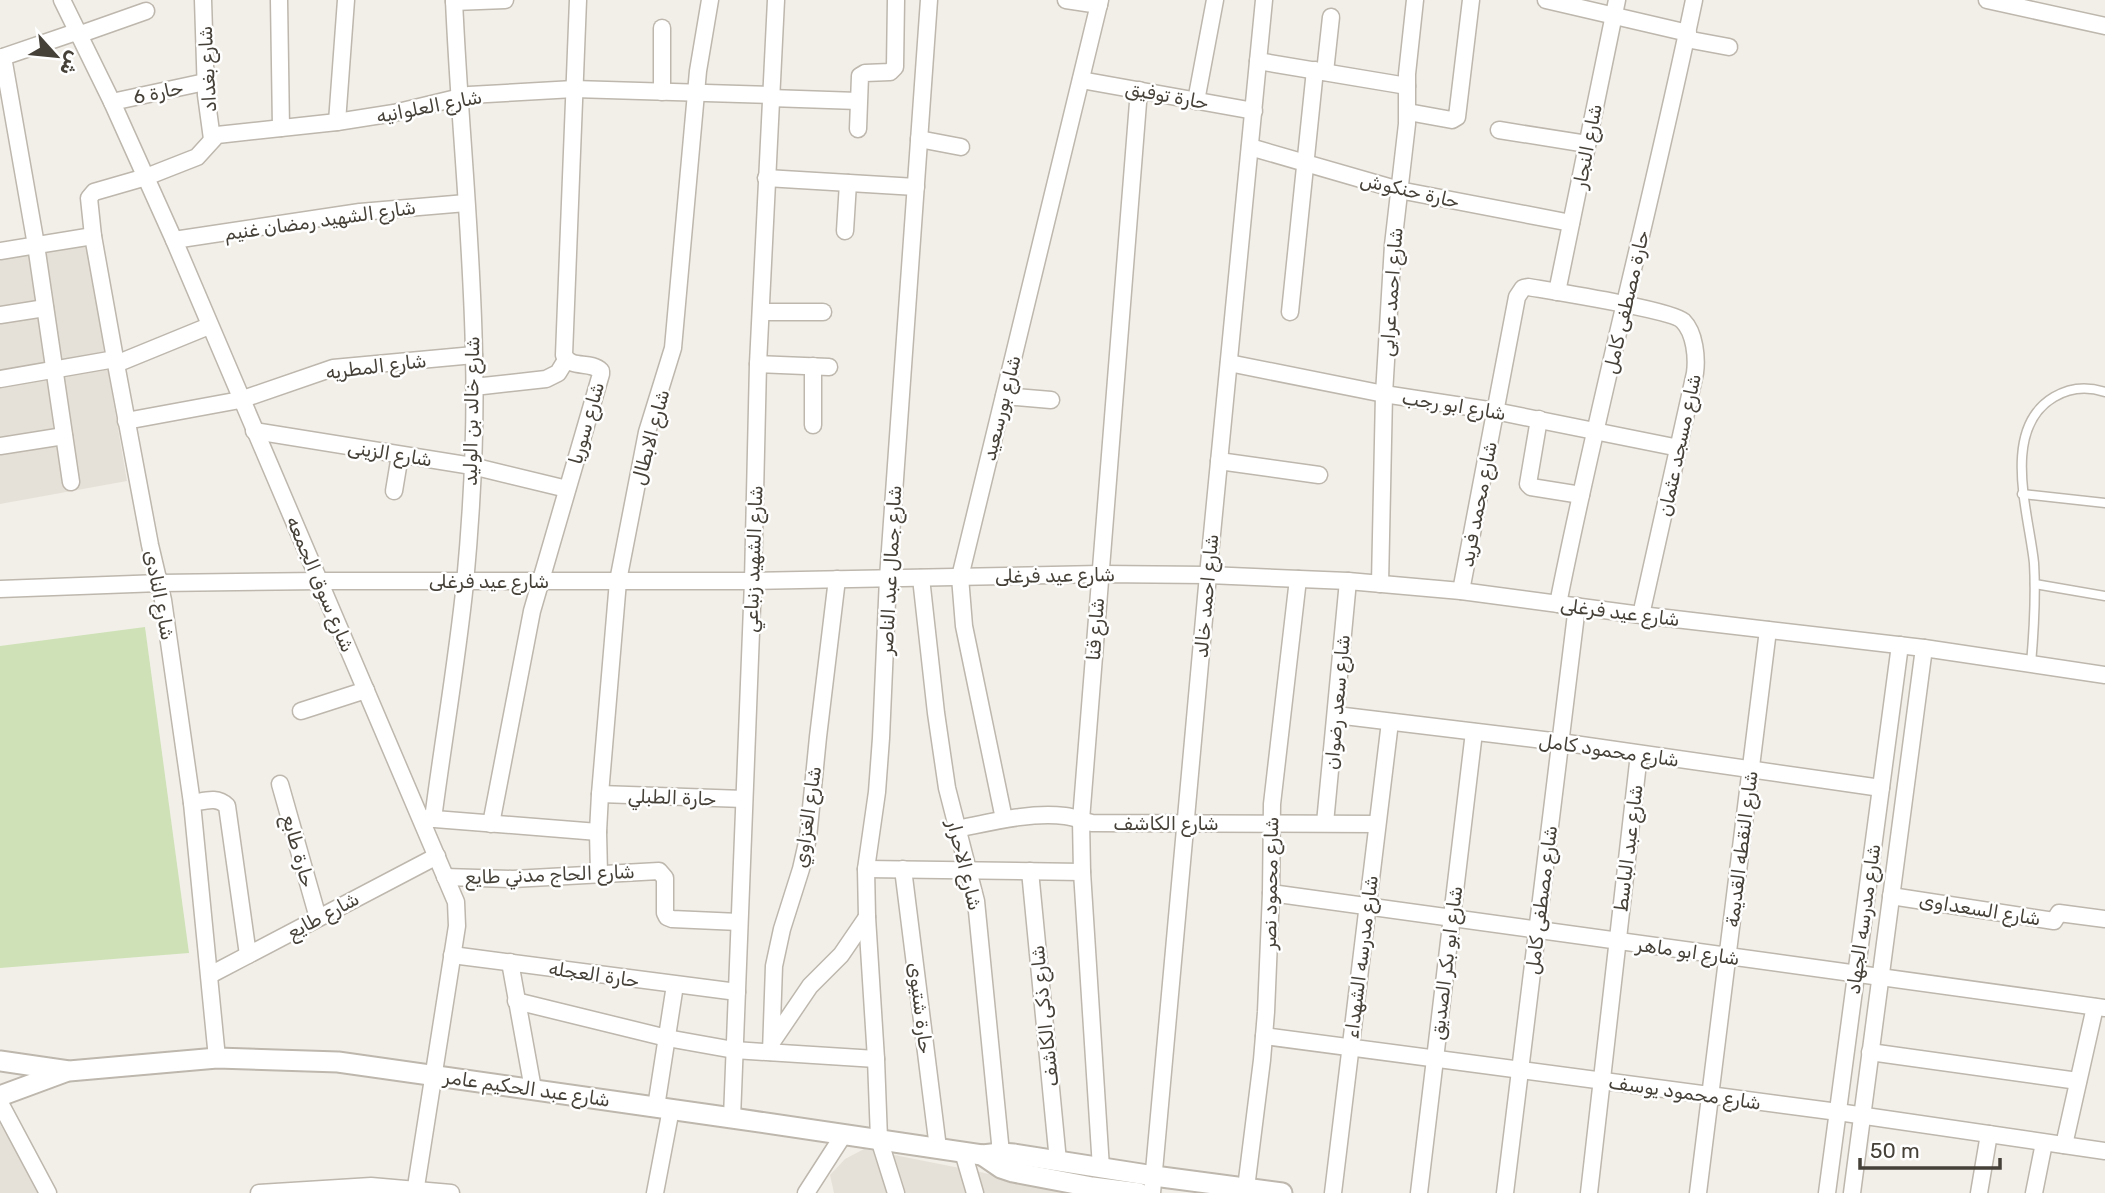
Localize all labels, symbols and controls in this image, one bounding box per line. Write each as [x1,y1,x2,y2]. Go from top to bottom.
north arrow [21,21,91,91]
street label: شارع بغداد [194,25,223,113]
text: ش [55,48,86,79]
street label: حارة 6 [131,76,185,109]
street label: حارة توفيق [1123,77,1211,114]
street label: شارع العلوانيه [374,85,484,130]
street label: شارع النجار [1568,102,1609,192]
street label: حارة حنكوش [1358,168,1462,213]
street label: شارع الشهيد رمضان غنيم [223,196,418,247]
street label: شارع احمد عرابى [1375,226,1409,358]
street label: حارة مصطفى كامل [1599,228,1654,376]
street label: شارع خالد بن الوليد [459,336,486,486]
street label: شارع المطريه [324,349,428,386]
street label: شارع بورسعيد [977,353,1028,464]
street label: شارع مسجد عثمان [1653,372,1708,519]
street label: شارع سوريا [564,379,611,468]
street label: شارع ابو رجب [1400,386,1508,427]
street label: شارع الابطال [627,387,676,488]
street label: شارع الزينى [346,435,434,473]
street label: شارع محمد فريد [1455,439,1504,569]
street label: شارع الشهيد زنباعي [739,485,771,633]
street label: شارع جمال عبد الناصر [875,485,908,656]
street label: شارع سوق الجمعه [280,513,360,656]
street label: شارع احمد خالد [1190,533,1225,659]
street label: شارع النادى [138,548,179,642]
street label: شارع عيد فرغلى [995,563,1115,590]
street label: شارع عيد فرغلى [429,570,549,595]
street label: شارع عيد فرغلى [1559,594,1681,633]
street label: شارع قنا [1082,597,1111,661]
street label: شارع سعد رضوان [1320,633,1357,771]
street label: شارع محمود كامل [1537,729,1681,774]
street label: شارع الغزاوي [789,765,828,870]
street label: شارع النقطه القديمة [1720,769,1764,929]
street label: شارع عبد الباسط [1609,783,1650,913]
street label: حارة الطبلي [627,784,717,814]
street label: حارة طابع [275,812,320,891]
street label: شارع الكاشف [1113,812,1219,837]
street label: شارع الاحرار [940,817,987,913]
street label: شارع محمود نصر [1258,817,1285,950]
street label: شارع مصطفى كامل [1521,824,1564,976]
street label: شارع مدرسه الجهاد [1842,842,1887,996]
street label: شارع الحاج مدني طايع [465,860,635,892]
street label: شارع مدرسه الشهداء [1340,874,1385,1040]
street label: شارع ابو بكر الصديق [1426,885,1469,1042]
street label: شارع طايع [284,887,364,946]
street label: شارع السعداوى [1917,889,2042,932]
street label: شارع ابو ماهر [1634,933,1741,972]
street label: شارع ذكى الكاشف [1026,944,1065,1088]
street label: حارة العجله [547,957,641,992]
street label: حارة شتيوى [903,961,938,1055]
street label: شارع عبد الحكيم عامر [441,1065,611,1114]
street label: شارع محمود يوسف [1607,1070,1763,1117]
scale bar [1860,1126,2000,1170]
text: 50 m [1870,1138,1920,1163]

